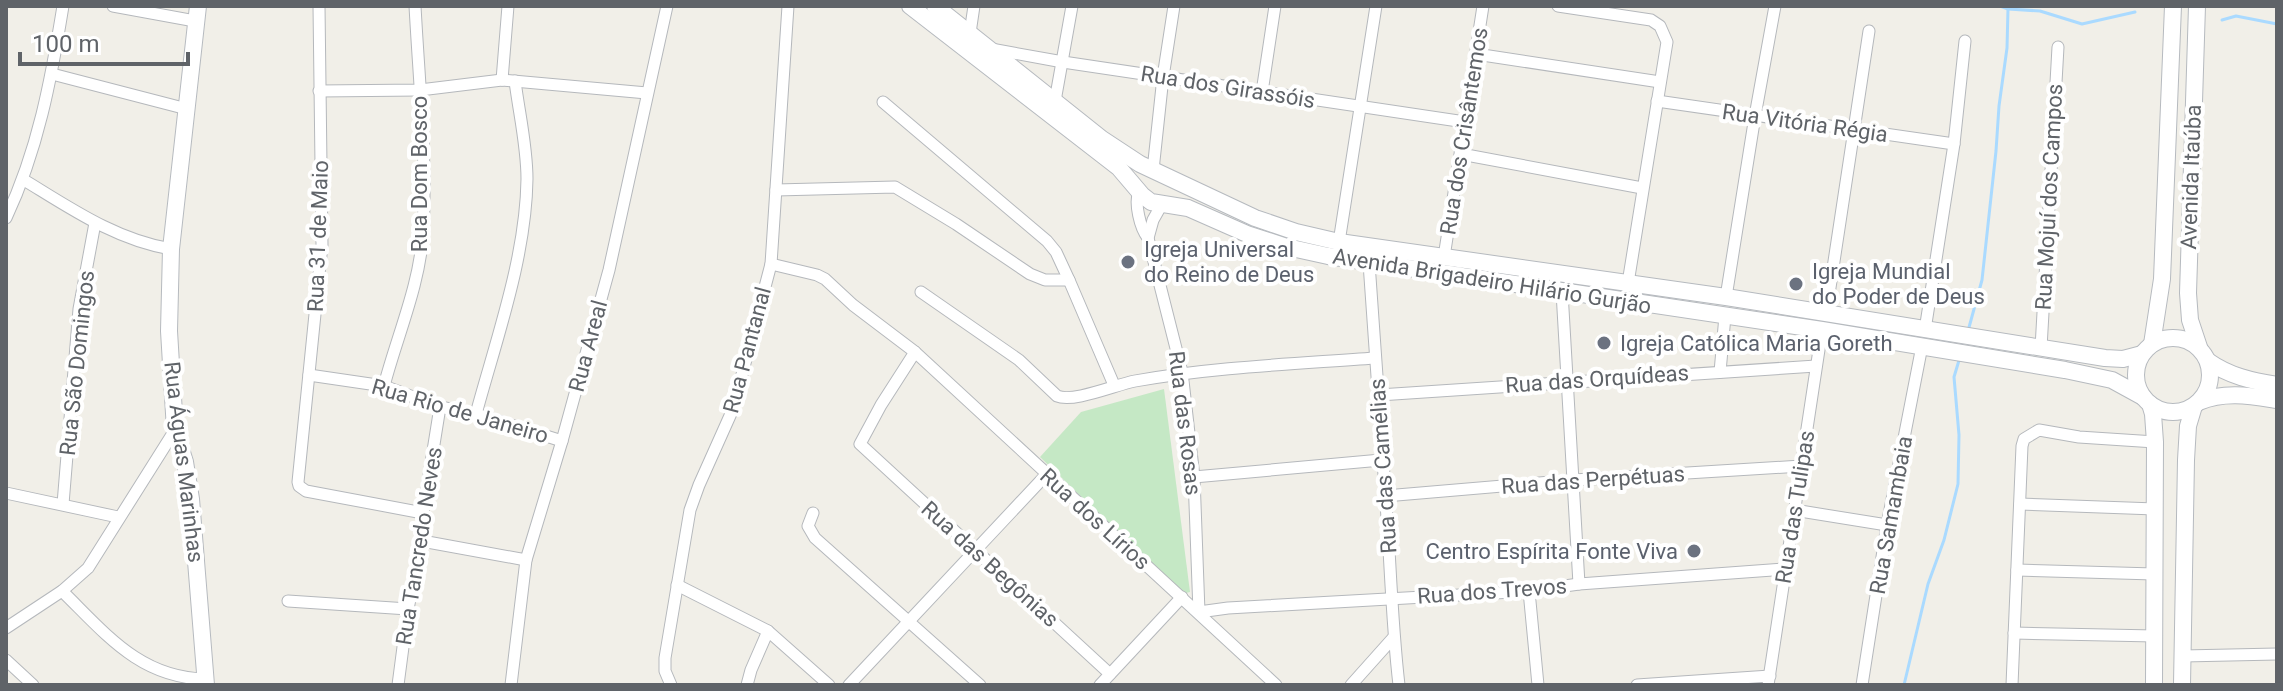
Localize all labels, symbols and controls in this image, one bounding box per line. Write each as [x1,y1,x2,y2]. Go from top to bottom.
scale bar [20,16,188,66]
street label: Rua dos Crisântemos [1435,26,1493,236]
text: 100 m [32,30,99,58]
street label: Rua dos Girassóis [1139,61,1317,113]
street label: Rua Mojuí dos Campos [2031,83,2067,311]
street label: Rua Dom Bosco [407,96,432,252]
street label: Rua Vitória Régia [1721,99,1889,147]
street label: Avenida Itaúba [2176,104,2206,250]
street label: Rua 31 de Maio [303,160,333,312]
place label: Igreja Universal do Reino de Deus [1144,237,1314,287]
street label: Avenida Brigadeiro Hilário Gurjão [1331,243,1653,319]
marker: Igreja Universal do Reino de Deus [1119,253,1137,271]
place label: Igreja Mundial do Poder de Deus [1812,259,1985,309]
street label: Rua São Domingos [55,269,99,457]
marker: Igreja Mundial do Poder de Deus [1787,275,1805,293]
street label: Rua Pantanal [718,284,776,416]
street label: Rua Areal [564,298,612,394]
place label: Igreja Católica Maria Goreth [1620,331,1893,356]
marker: Igreja Católica Maria Goreth [1595,334,1613,352]
street label: Rua das Rosas [1164,349,1206,497]
street label: Rua Águas Marinhas [159,360,209,564]
street label: Rua das Orquídeas [1504,360,1690,398]
street label: Rua Rio de Janeiro [369,374,551,448]
street label: Rua das Camélias [1364,378,1402,554]
street label: Rua das Tulipas [1771,429,1819,585]
street label: Rua Samambaia [1865,434,1917,596]
street label: Rua Tancredo Neves [391,445,447,647]
street label: Rua das Perpétuas [1500,461,1686,499]
street label: Rua dos Lírios [1035,463,1155,575]
street label: Rua das Begônias [916,496,1064,632]
place label: Centro Espírita Fonte Viva [1426,539,1678,564]
marker: Centro Espírita Fonte Viva [1685,542,1703,560]
street label: Rua dos Trevos [1416,573,1568,609]

